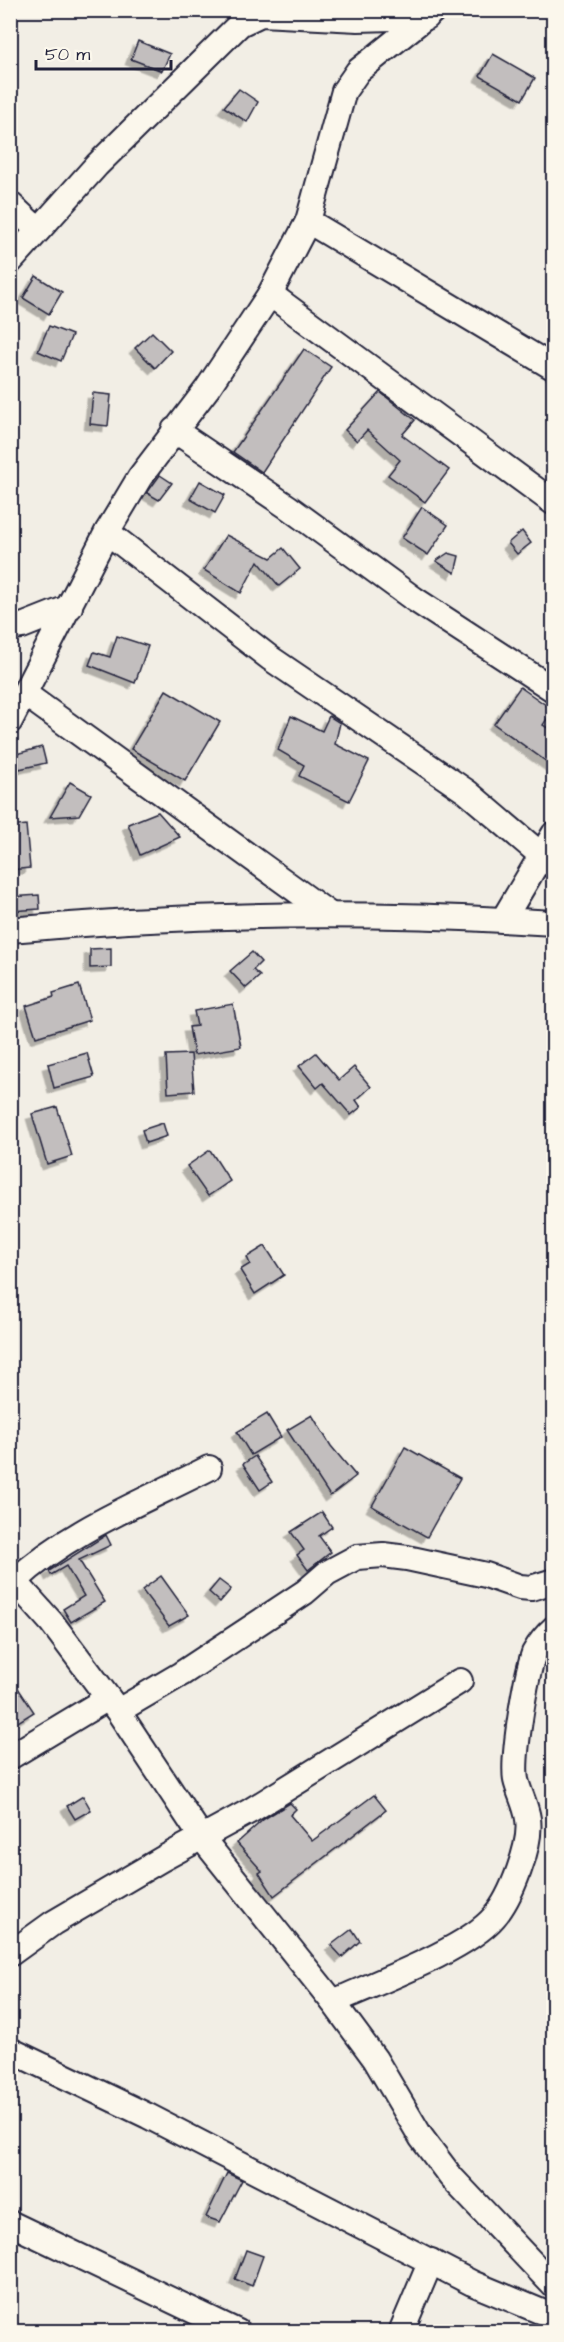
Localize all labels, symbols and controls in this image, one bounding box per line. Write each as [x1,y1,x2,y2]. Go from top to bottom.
scale bar [36,33,171,71]
text: 50 m [45,42,90,67]

